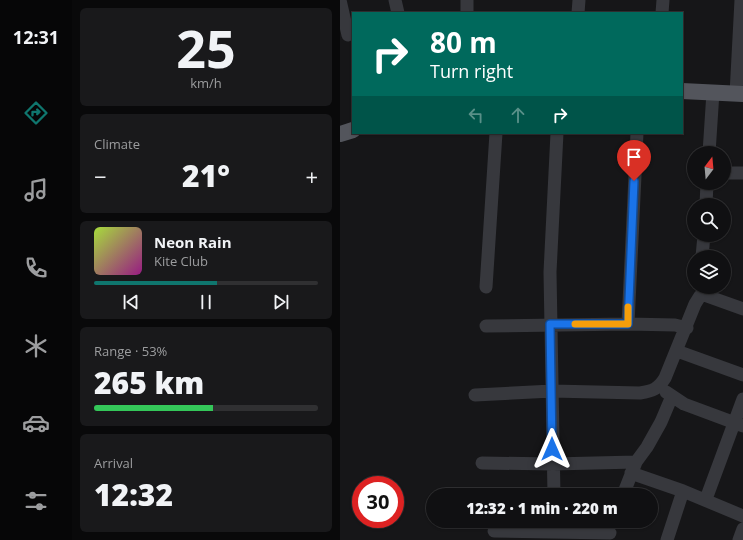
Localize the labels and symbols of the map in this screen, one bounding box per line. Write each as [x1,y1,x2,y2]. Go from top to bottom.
pin [617,140,651,181]
north arrow [687,146,731,190]
position arrow [531,428,573,470]
speed limit sign: 30 [352,476,404,528]

